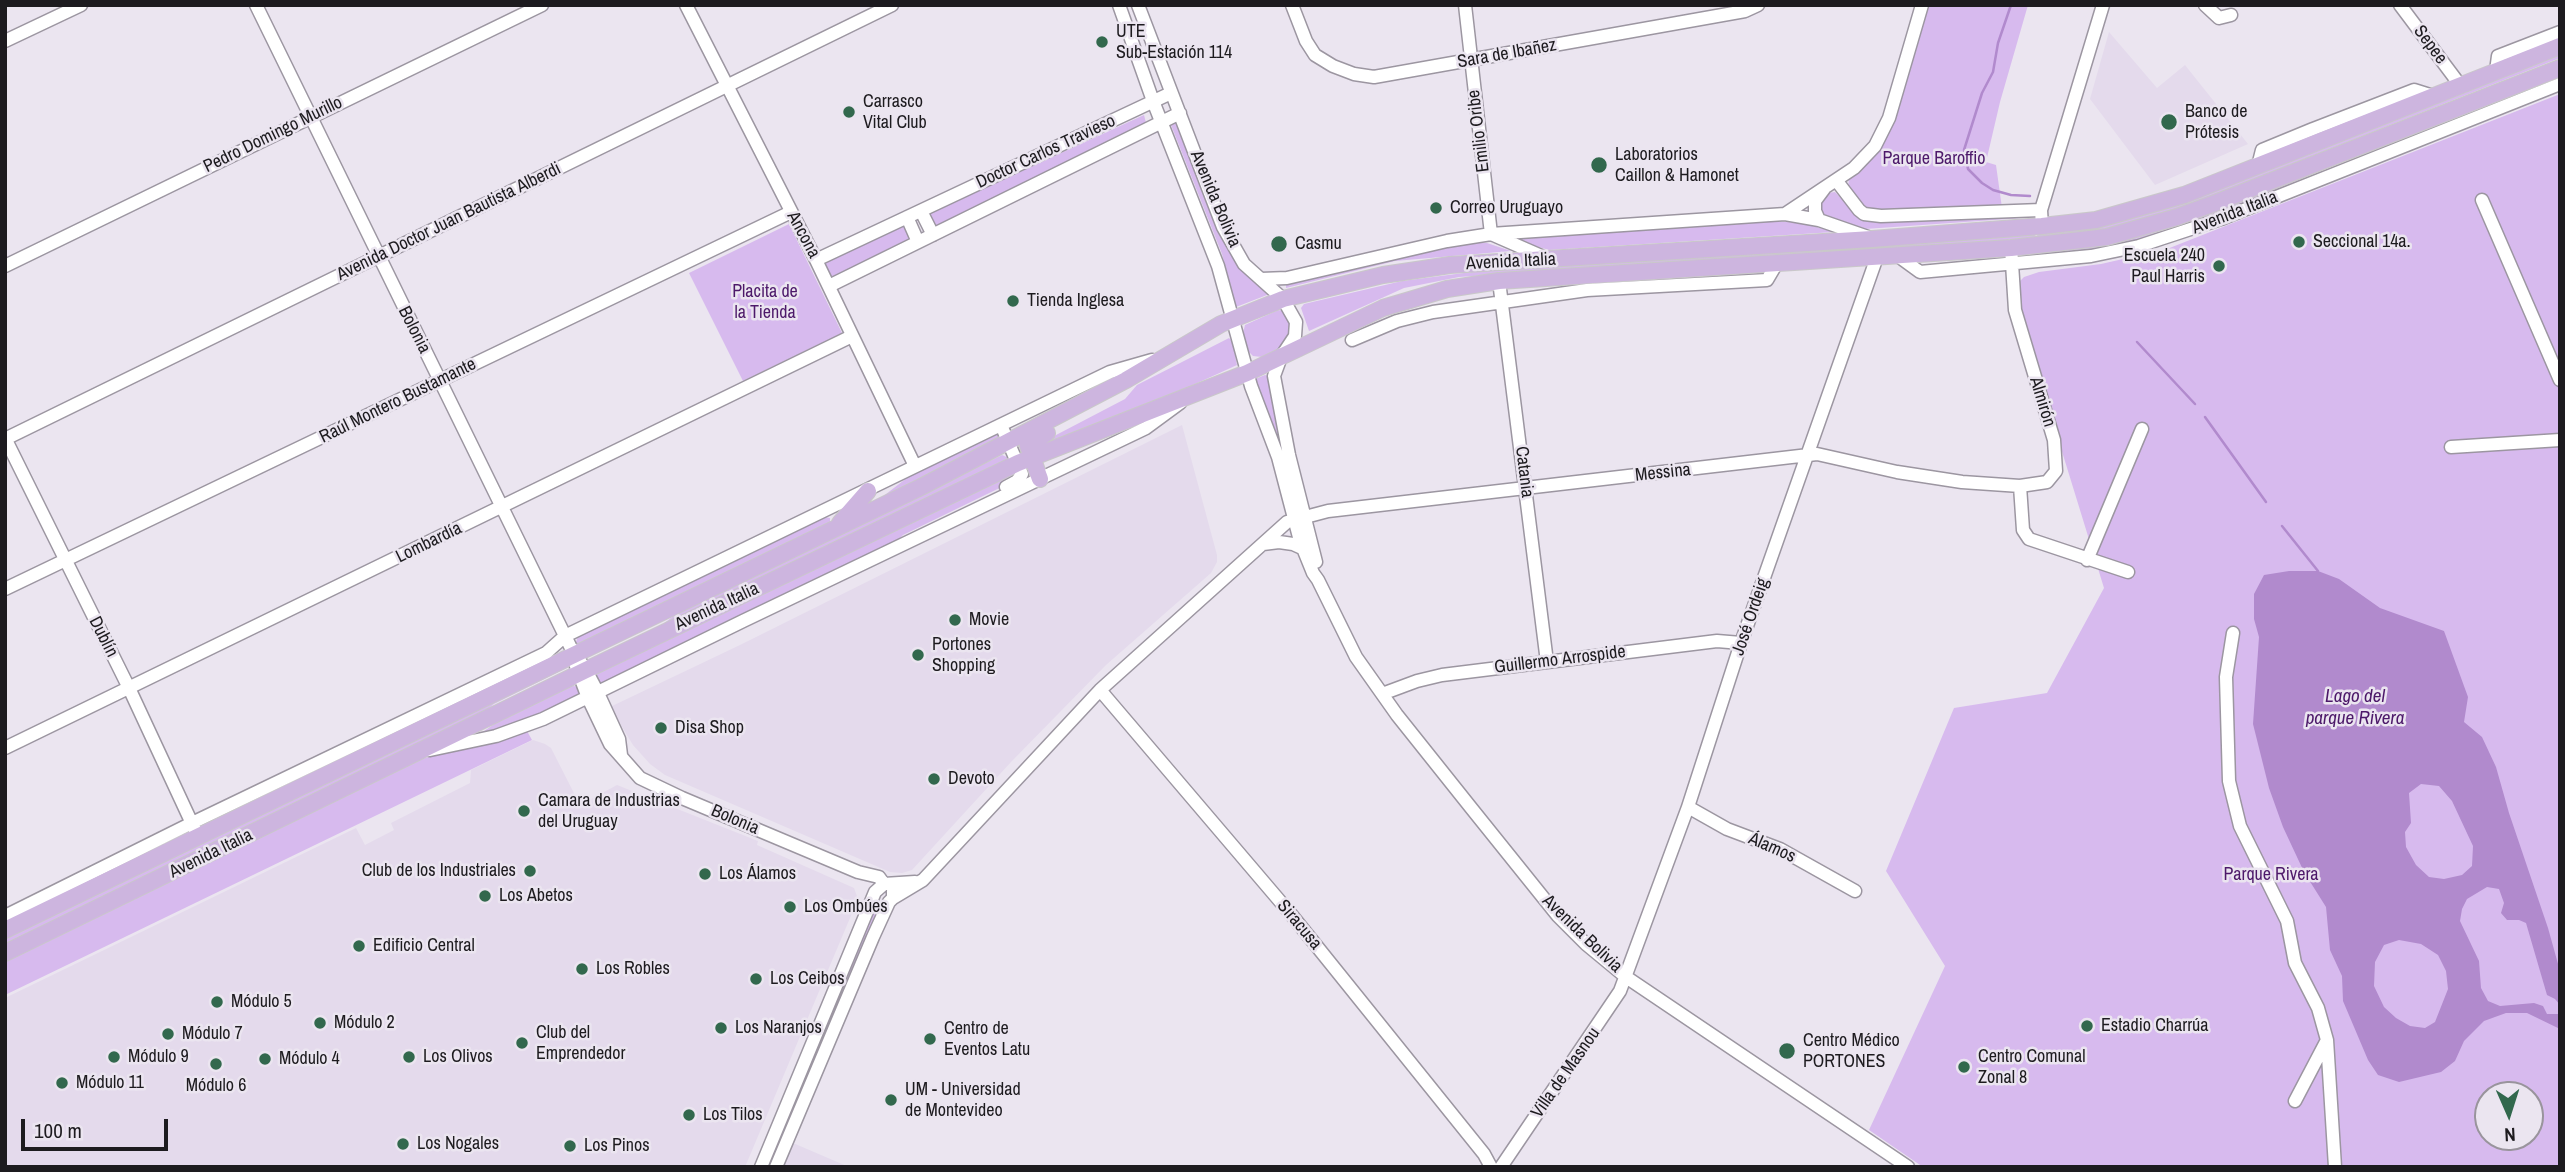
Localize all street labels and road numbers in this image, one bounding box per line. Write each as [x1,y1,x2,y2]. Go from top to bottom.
street label: Sepee [2409,21,2451,69]
street label: Sara de Ibañez [1456,35,1558,73]
street label: Emilio Oribe [1463,89,1495,173]
street label: Pedro Domingo Murillo [200,92,346,178]
street label: Doctor Carlos Travieso [973,110,1119,194]
street label: Avenida Bolivia [1185,147,1245,251]
street label: Avenida Doctor Juan Bautista Alberdi [333,158,565,286]
street label: Avenida Italia [2189,187,2281,239]
street label: Ancona [782,208,824,262]
street label: Avenida Italia [1465,249,1557,275]
street label: Bolonia [393,303,435,357]
street label: Raúl Montero Bustamante [316,354,480,448]
street label: Almirón [2024,375,2060,429]
street label: Catania [1510,445,1538,499]
street label: Messina [1634,459,1692,487]
street label: Lombardía [393,518,465,568]
street label: José Ordeig [1728,575,1774,659]
street label: Avenida Italia [672,578,762,636]
street label: Dublín [84,613,122,661]
street label: Guillermo Arrospide [1493,641,1627,679]
street label: Bolonia [708,800,762,840]
street label: Avenida Italia [166,825,256,883]
street label: Álamos [1745,828,1799,868]
street label: Avenida Bolivia [1537,890,1627,978]
street label: Siracusa [1272,896,1326,954]
street label: Villa de Masnou [1527,1024,1605,1122]

